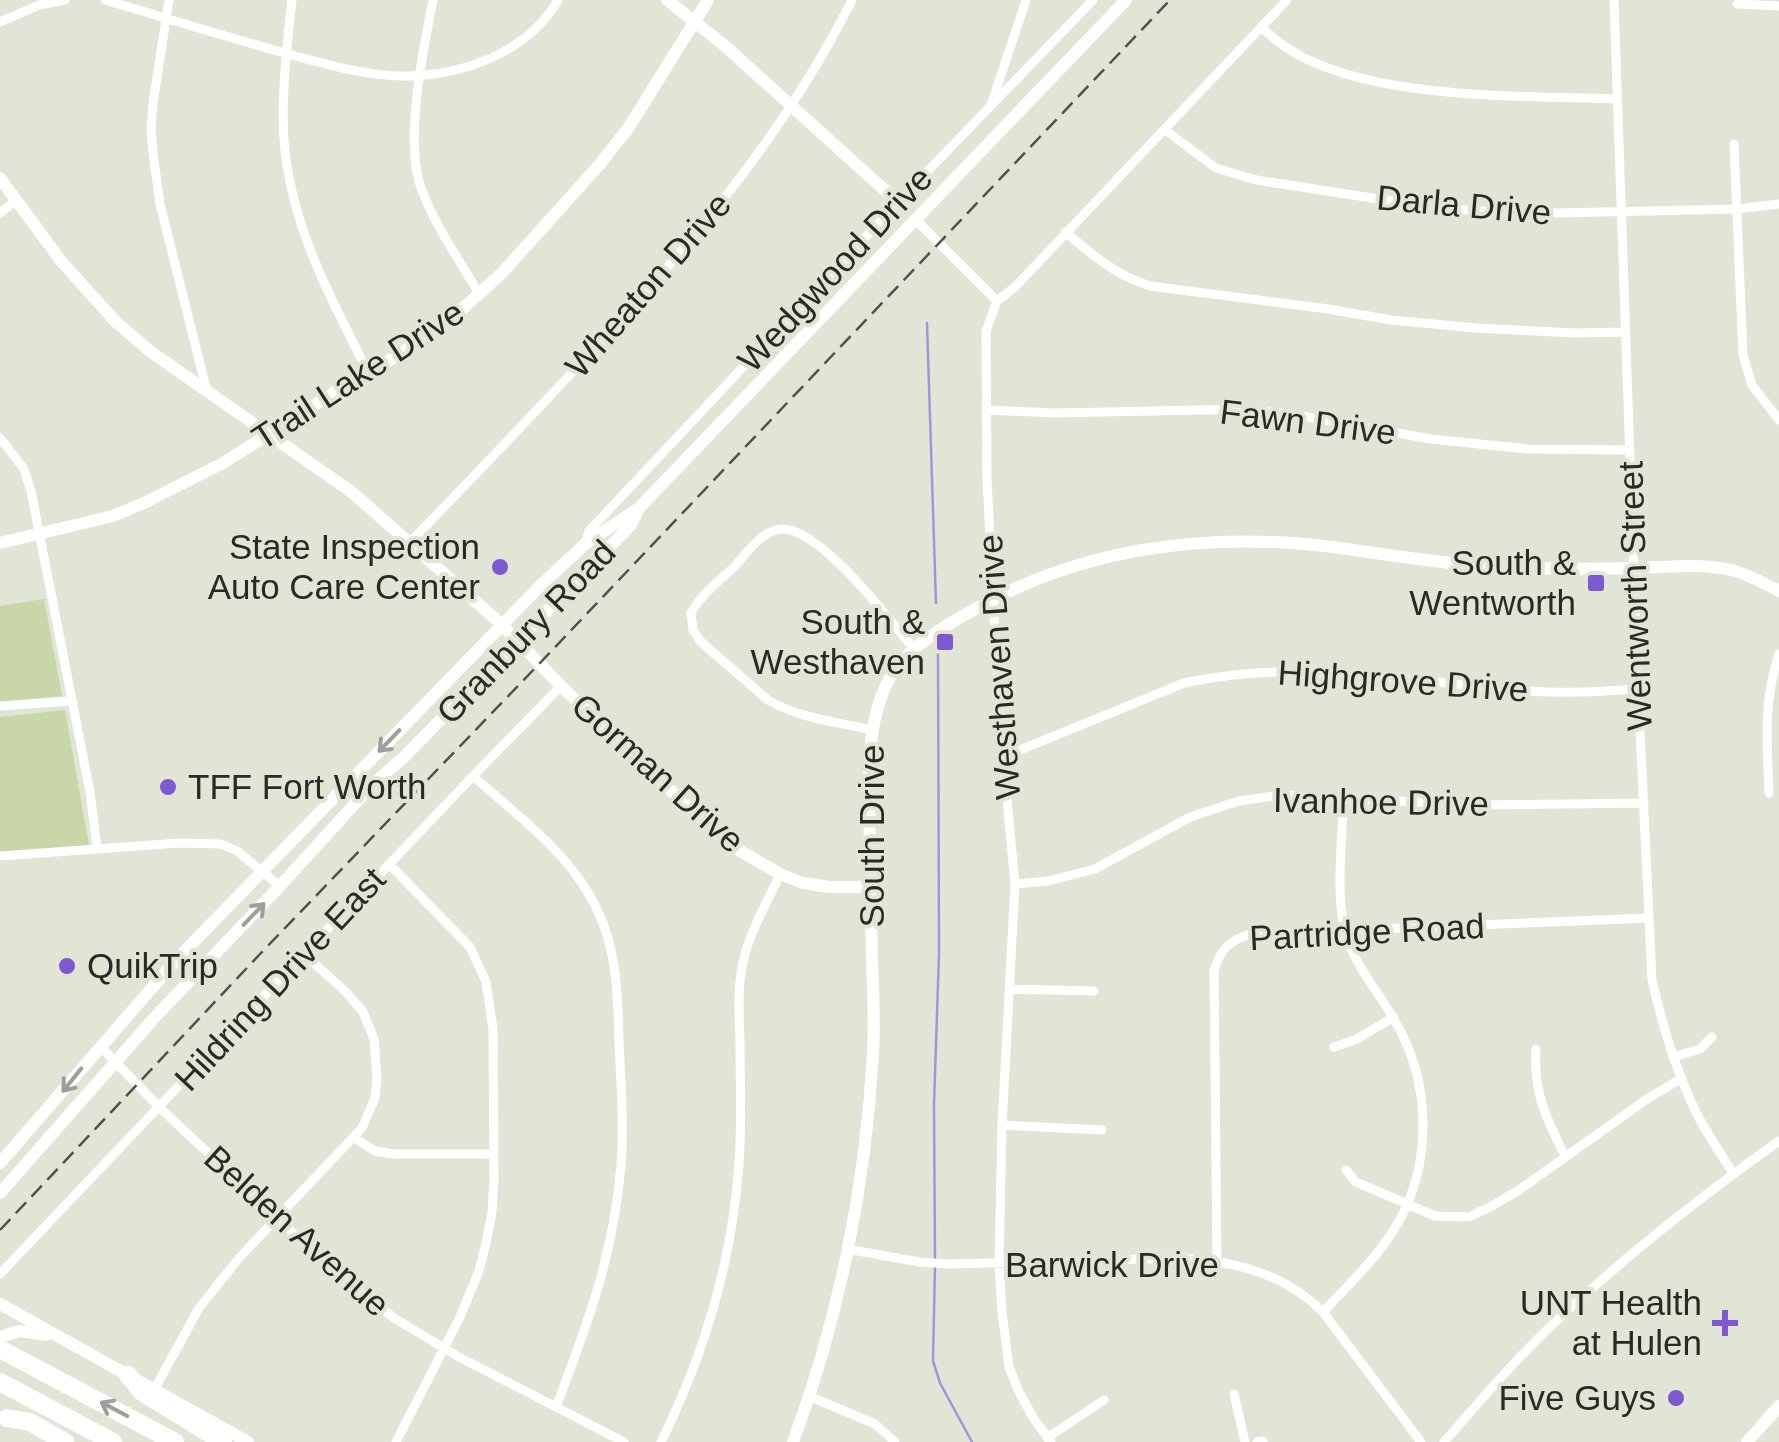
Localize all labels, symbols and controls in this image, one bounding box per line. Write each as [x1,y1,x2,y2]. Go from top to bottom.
street label: Wedgwood Drive [730,158,940,379]
street label: Darla Drive [1375,177,1553,232]
street label: Wheaton Drive [557,185,738,385]
street label: Trail Lake Drive [245,292,471,457]
street label: Fawn Drive [1218,391,1398,452]
street label: Wentworth Street [1610,460,1659,731]
place label: State Inspection Auto Care Center [208,527,480,606]
street label: Granbury Road [428,532,623,731]
street label: Westhaven Drive [970,533,1027,801]
place label: South & Wentworth [1409,543,1576,622]
marker: State Inspection Auto Care Center [489,556,511,578]
marker: South & Wentworth [1585,572,1607,594]
place label: South & Westhaven [751,602,925,681]
marker: South & Westhaven [934,631,956,653]
street label: Highgrove Drive [1277,652,1530,709]
street label: Gorman Drive [564,685,752,860]
one-way arrow [378,728,402,753]
street label: South Drive [852,745,891,927]
place label: TFF Fort Worth [188,767,427,806]
marker: TFF Fort Worth [157,776,179,798]
street label: Ivanhoe Drive [1273,780,1489,823]
street label: Hildring Drive East [167,859,393,1098]
one-way arrow [242,902,266,926]
street label: Partridge Road [1248,906,1486,957]
place label: QuikTrip [87,946,218,985]
marker: QuikTrip [56,955,78,977]
one-way arrow [61,1067,83,1093]
street label: Belden Avenue [197,1138,398,1324]
street label: Barwick Drive [1005,1245,1219,1284]
place label: UNT Health at Hulen [1520,1283,1702,1362]
marker: UNT Health at Hulen [1712,1310,1738,1336]
place label: Five Guys [1498,1378,1656,1417]
marker: Five Guys [1665,1387,1687,1409]
one-way arrow [100,1399,130,1419]

